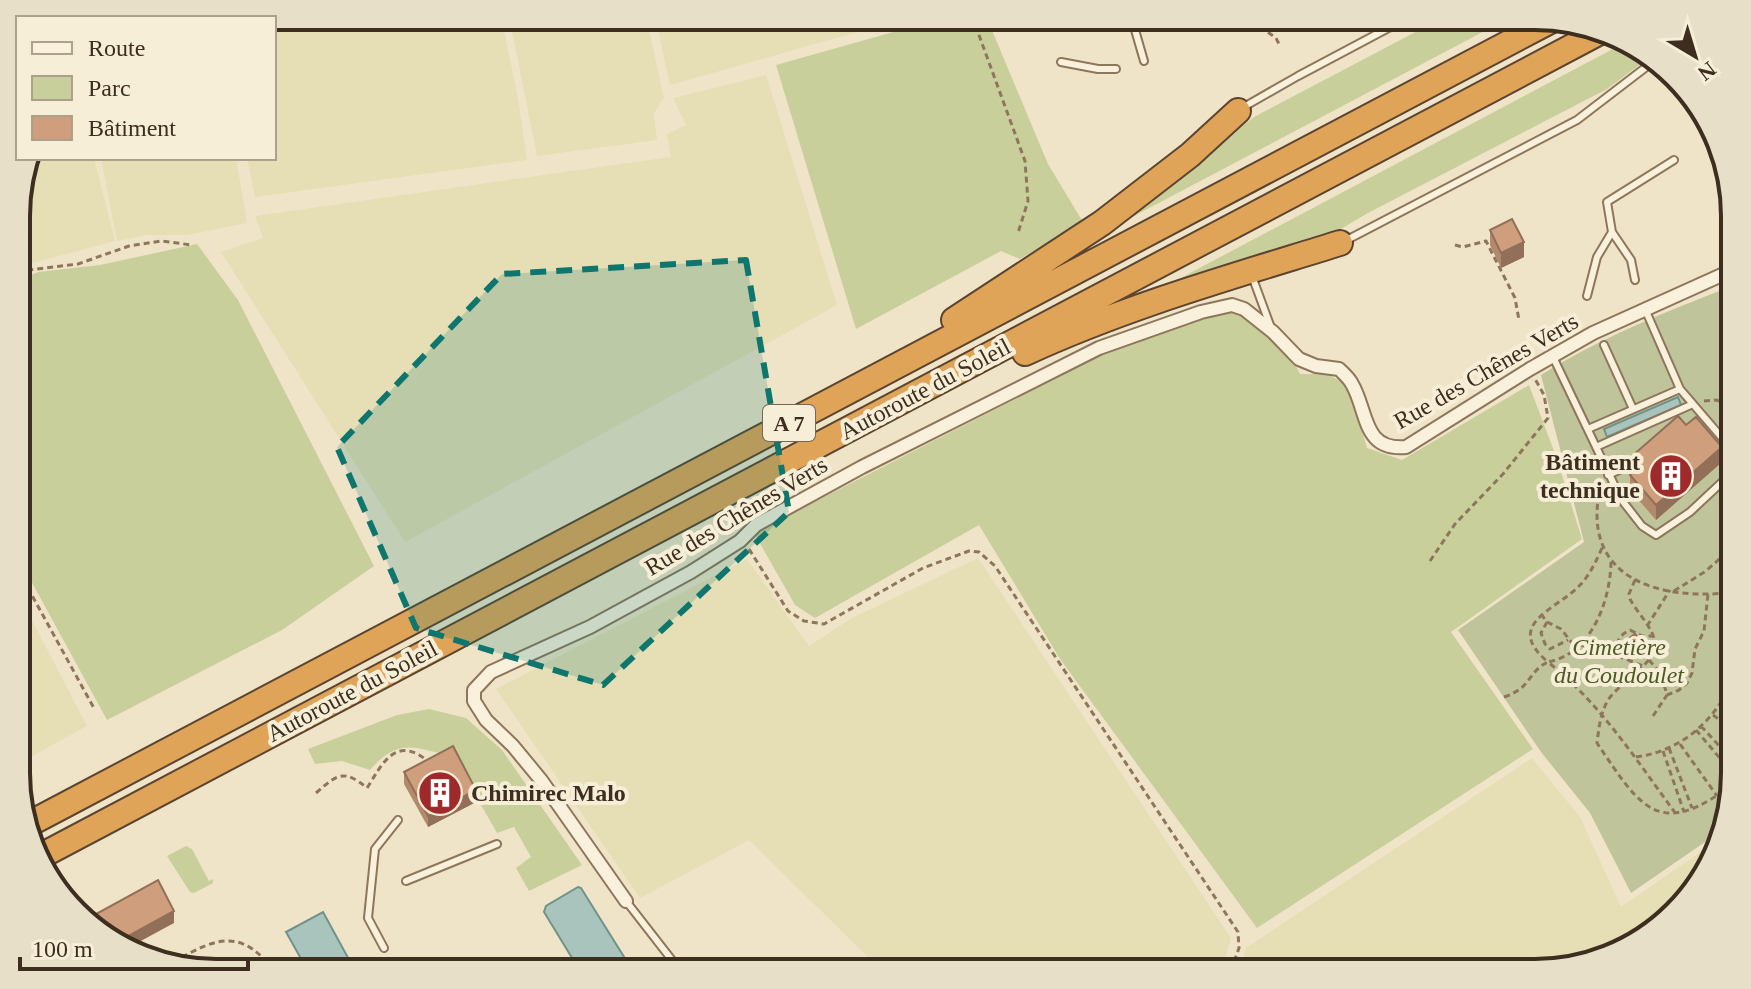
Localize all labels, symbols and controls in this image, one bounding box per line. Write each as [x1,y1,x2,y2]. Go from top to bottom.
legend [16,16,276,160]
north arrow [1655,16,1735,96]
text: Route [88,35,145,61]
text: N [1693,57,1721,86]
text: Parc [88,75,131,101]
text: Bâtiment [88,115,176,141]
street label: Rue des Chênes Verts [1389,308,1583,434]
street label: Autoroute du Soleil [835,333,1015,445]
road number: A 7 [763,405,815,441]
place label: Bâtiment technique [1540,449,1640,503]
street label: Rue des Chênes Verts [640,451,832,581]
building icon: Bâtiment technique [1647,452,1695,500]
park label: Cimetière du Coudoulet [1554,634,1685,688]
street label: Autoroute du Soleil [262,635,442,747]
building icon: Chimirec Malo [416,769,464,817]
place label: Chimirec Malo [471,780,626,806]
scale bar [20,921,248,971]
text: 100 m [32,936,93,962]

